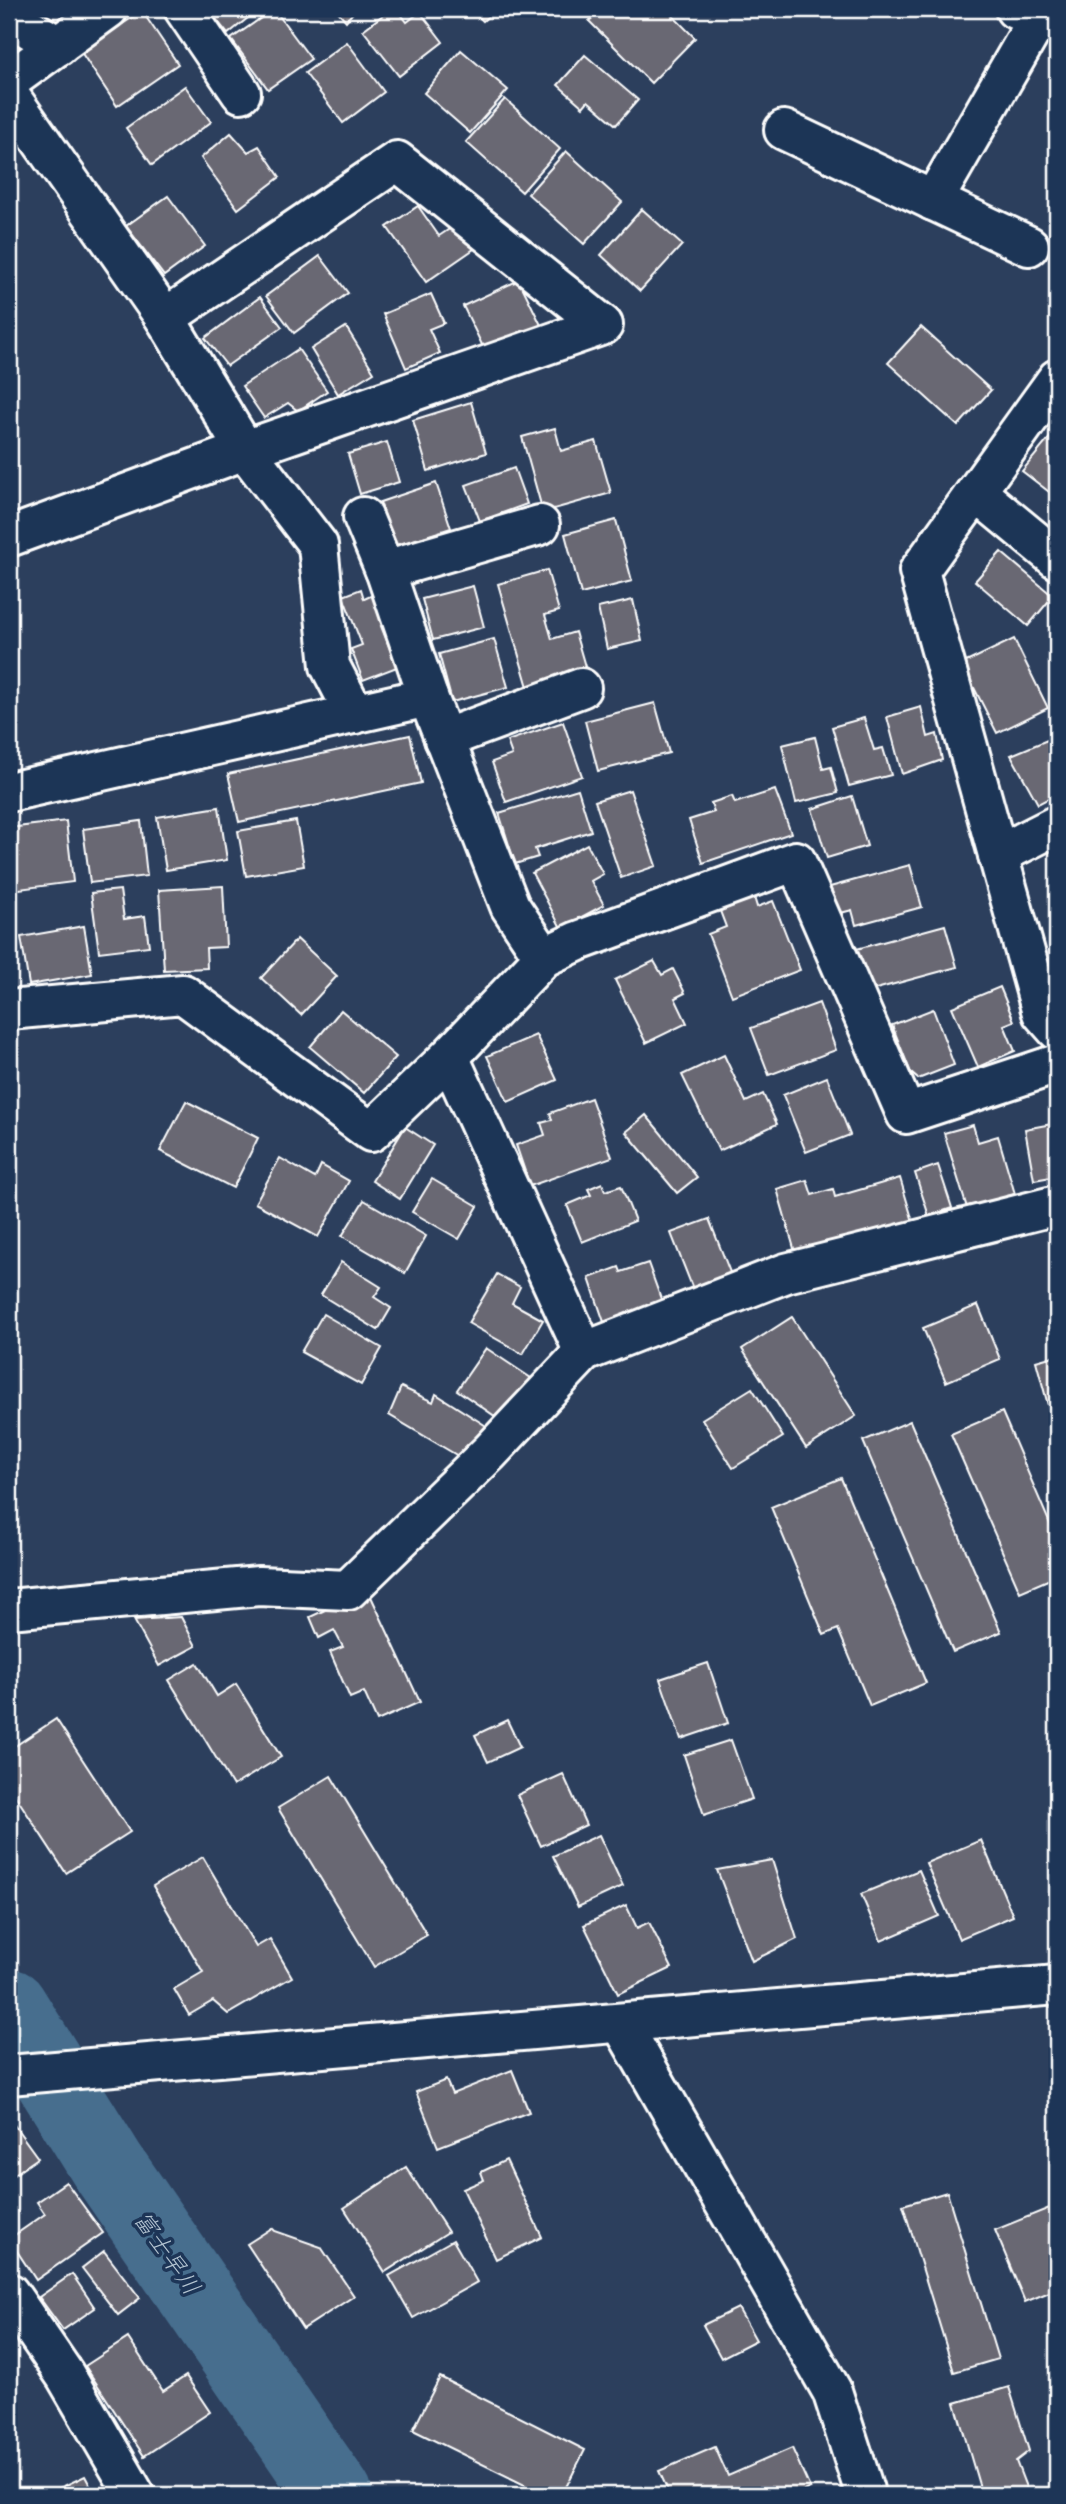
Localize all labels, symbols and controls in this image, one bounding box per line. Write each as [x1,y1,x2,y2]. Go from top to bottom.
water label: 富士早川 [122,2202,212,2304]

